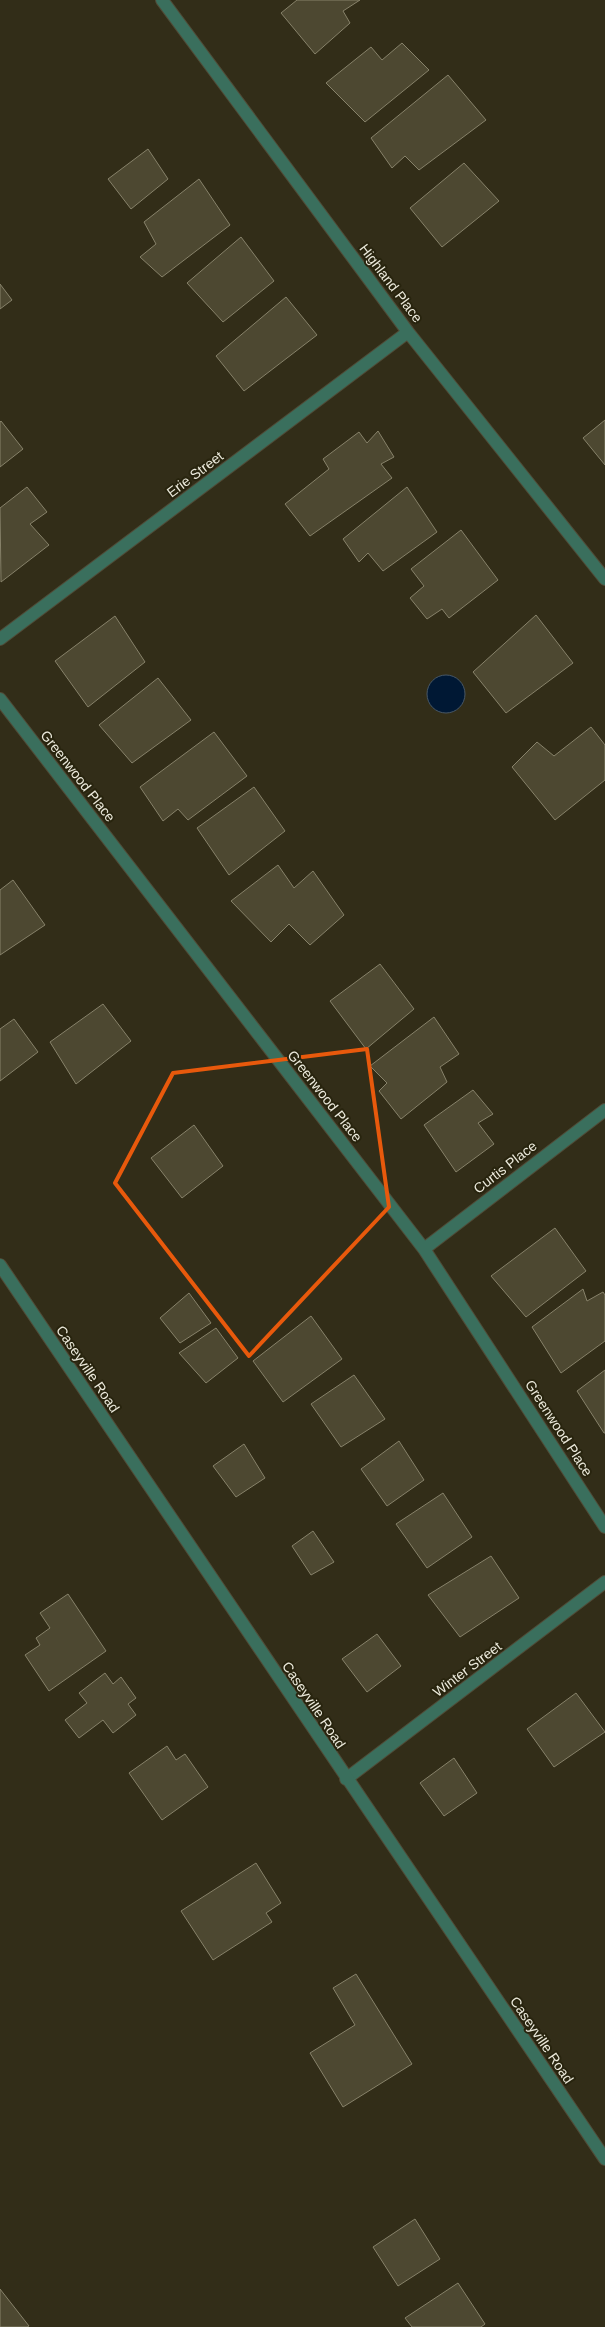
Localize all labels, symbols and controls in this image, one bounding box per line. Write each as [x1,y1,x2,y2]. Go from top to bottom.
street label: Highland Place [356,241,426,326]
street label: Erie Street [164,448,226,500]
street label: Greenwood Place [37,727,119,825]
street label: Greenwood Place [284,1047,366,1145]
street label: Curtis Place [470,1137,540,1197]
street label: Caseyville Road [53,1323,123,1415]
street label: Greenwood Place [522,1377,596,1479]
street label: Winter Street [430,1638,505,1700]
street label: Caseyville Road [279,1659,349,1751]
street label: Caseyville Road [507,1994,577,2086]

